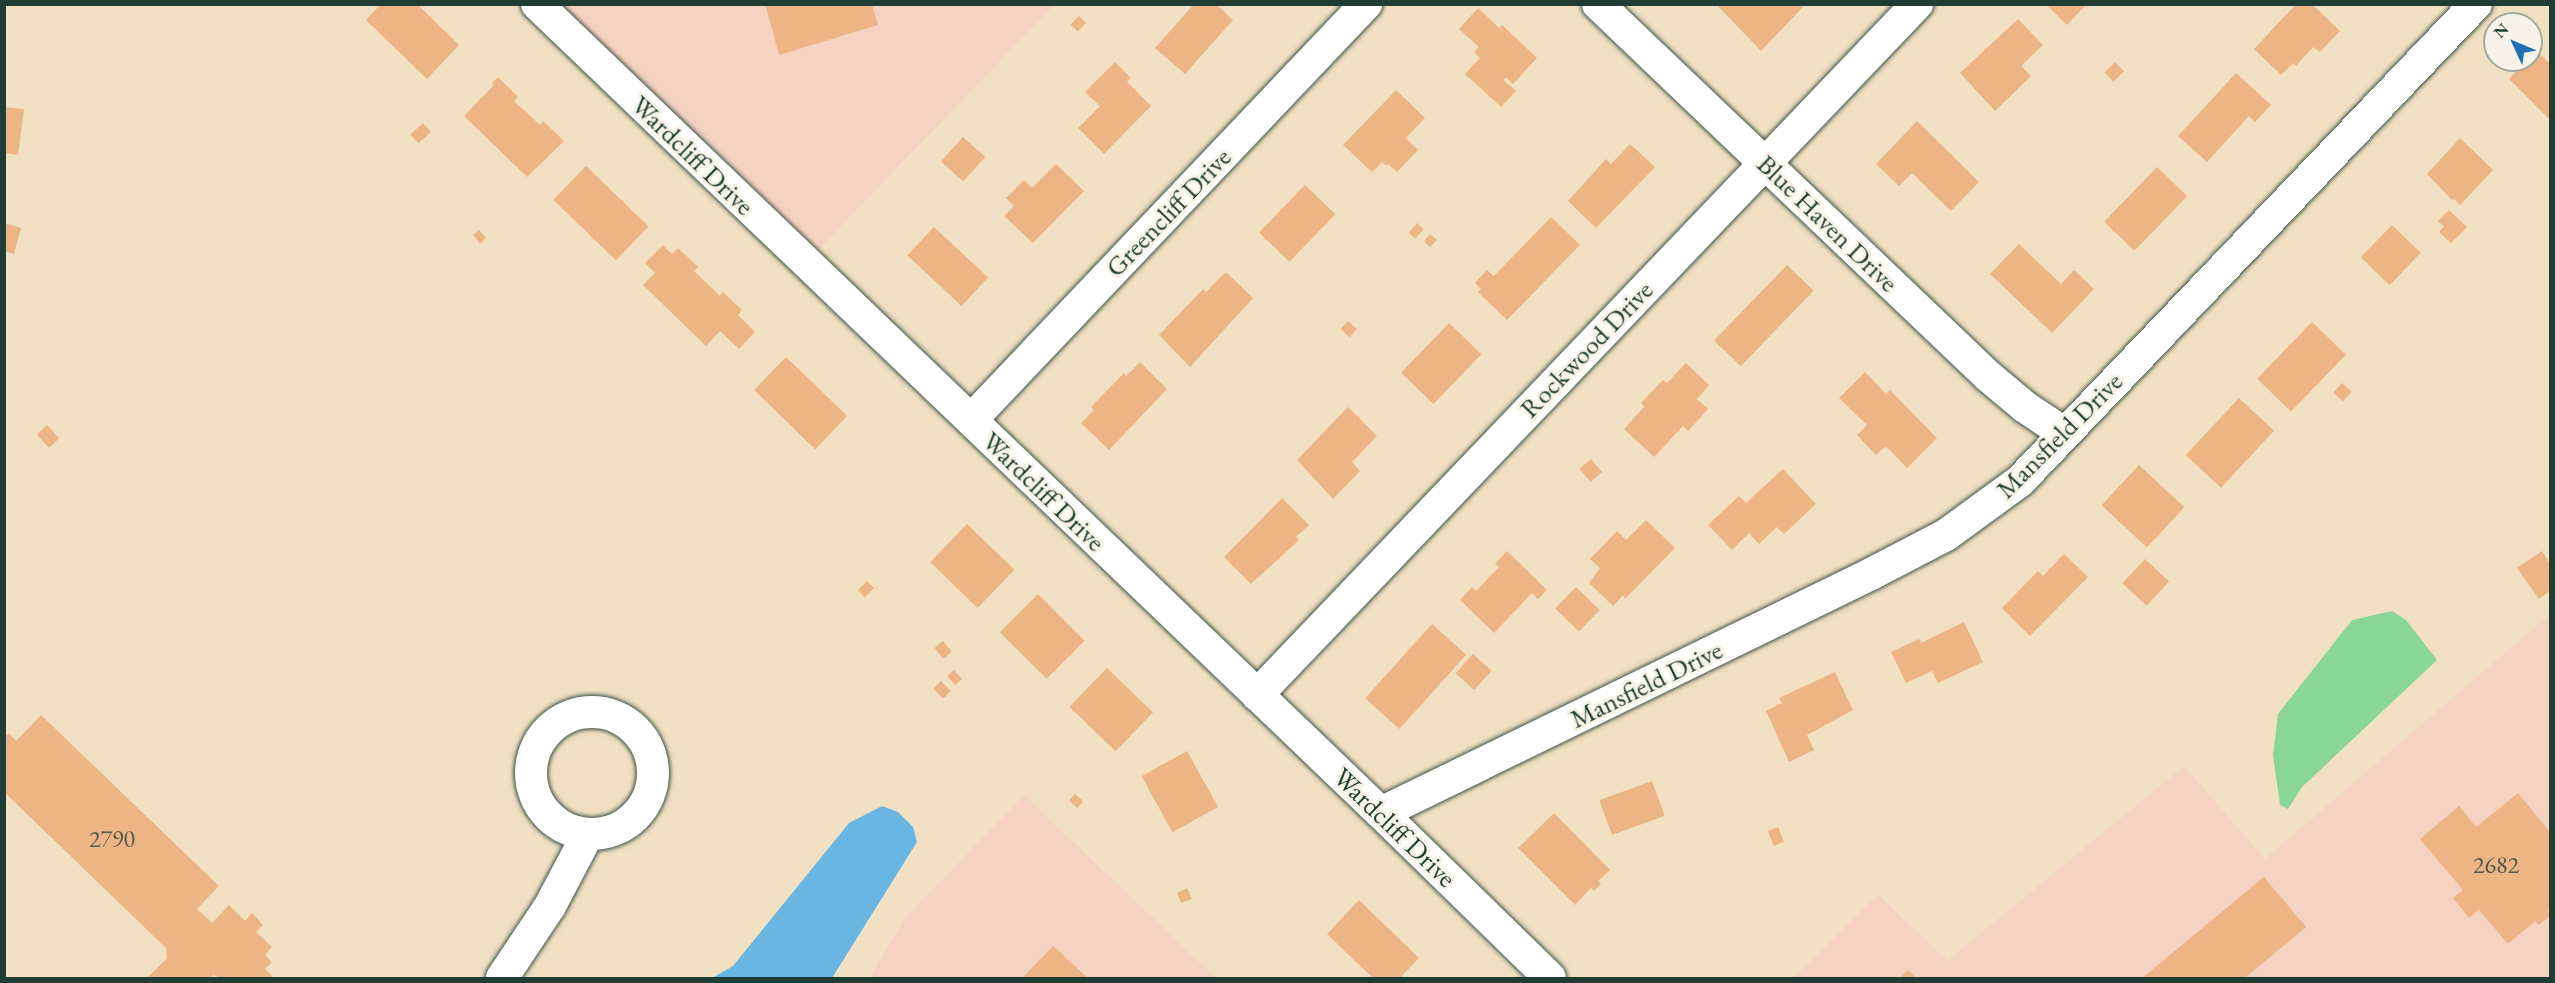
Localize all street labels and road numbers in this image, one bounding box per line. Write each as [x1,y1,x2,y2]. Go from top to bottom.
street label: Wardcliff Drive [625,88,761,222]
street label: Greencliff Drive [1099,141,1237,283]
street label: Blue Haven Drive [1751,148,1905,298]
street label: Rockwood Drive [1513,274,1659,424]
street label: Mansfield Drive [1989,365,2129,505]
street label: Wardcliff Drive [976,424,1112,558]
street label: Mansfield Drive [1565,633,1727,735]
street label: Wardcliff Drive [1327,760,1463,894]

